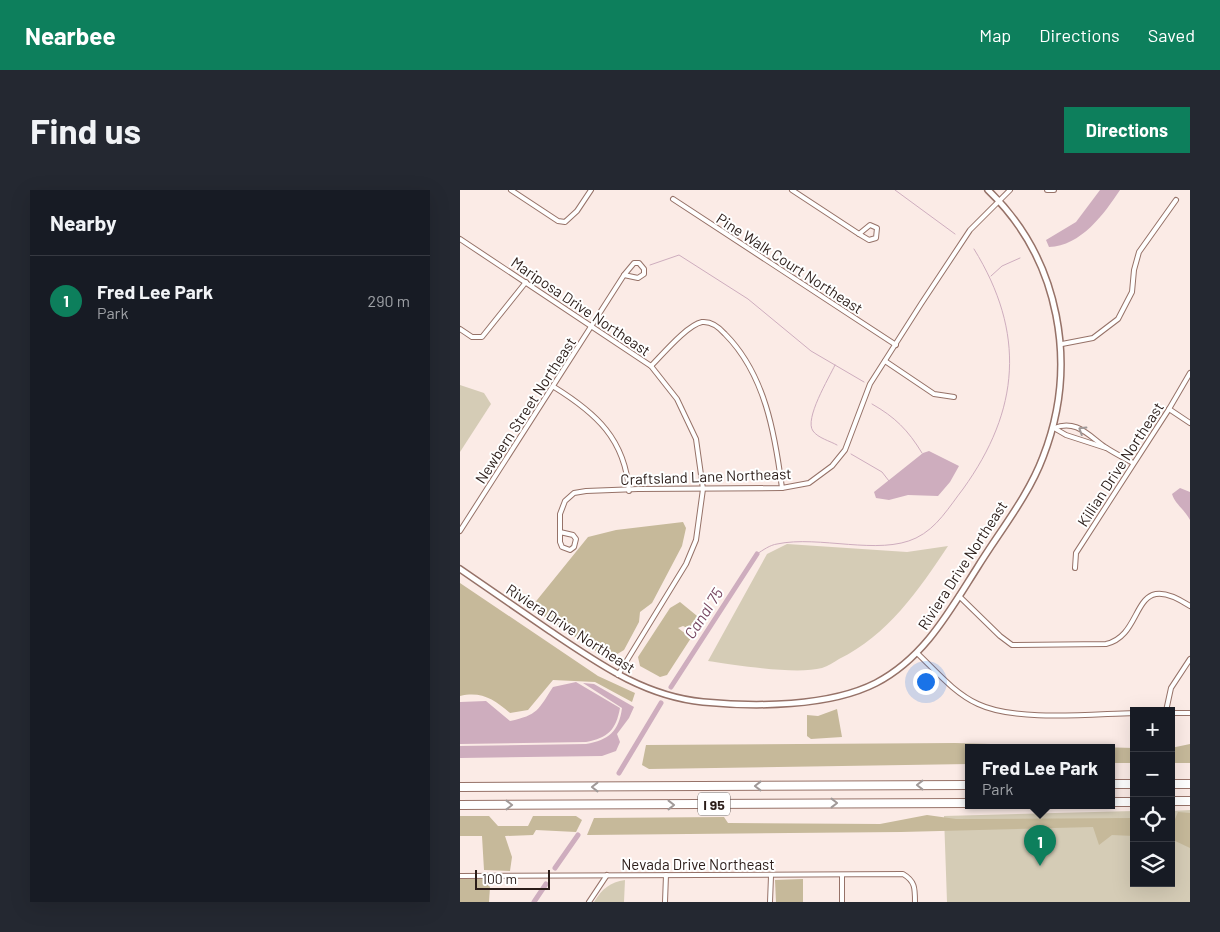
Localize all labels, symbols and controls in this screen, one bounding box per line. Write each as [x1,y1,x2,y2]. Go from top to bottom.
text: Nearbee [25,21,116,50]
text: Map [979,24,1011,46]
text: Directions [1039,24,1120,46]
text: Saved [1148,24,1195,46]
button: Directions [1064,107,1190,153]
text: Find us [30,109,141,151]
street label: Pine Walk Court Northeast [713,209,867,317]
text: Nearby [50,210,116,235]
street label: Mariposa Drive Northeast [508,253,654,359]
text: Fred Lee Park [97,280,213,303]
text: 1 [63,291,69,310]
text: 290 m [368,291,410,310]
text: Park [97,303,128,322]
street label: Newbern Street Northeast [471,333,579,487]
street label: Killian Drive Northeast [1073,398,1167,530]
one-way arrow [1078,426,1087,436]
street label: Craftsland Lane Northeast [620,464,792,488]
street label: Riviera Drive Northeast [914,497,1010,633]
street label: Riviera Drive Northeast [503,580,639,676]
water label: Canal 75 [680,584,726,642]
your location [913,669,939,695]
map controls [1130,707,1175,887]
button: + [1130,707,1175,752]
popup [965,744,1115,809]
button: − [1130,752,1175,797]
text: Fred Lee Park [982,756,1098,779]
text: Park [982,779,1013,798]
one-way arrow [916,780,924,790]
one-way arrow [753,781,761,791]
one-way arrow [591,782,598,792]
road number: I 95 [698,792,730,816]
button: locate [1130,797,1175,842]
one-way arrow [830,798,838,809]
one-way arrow [667,799,675,810]
one-way arrow [505,800,513,810]
pin: 1 [1024,825,1056,866]
button: layers [1130,842,1175,887]
street label: Nevada Drive Northeast [621,855,775,873]
scale bar [475,867,550,890]
text: 100 m [482,870,517,887]

